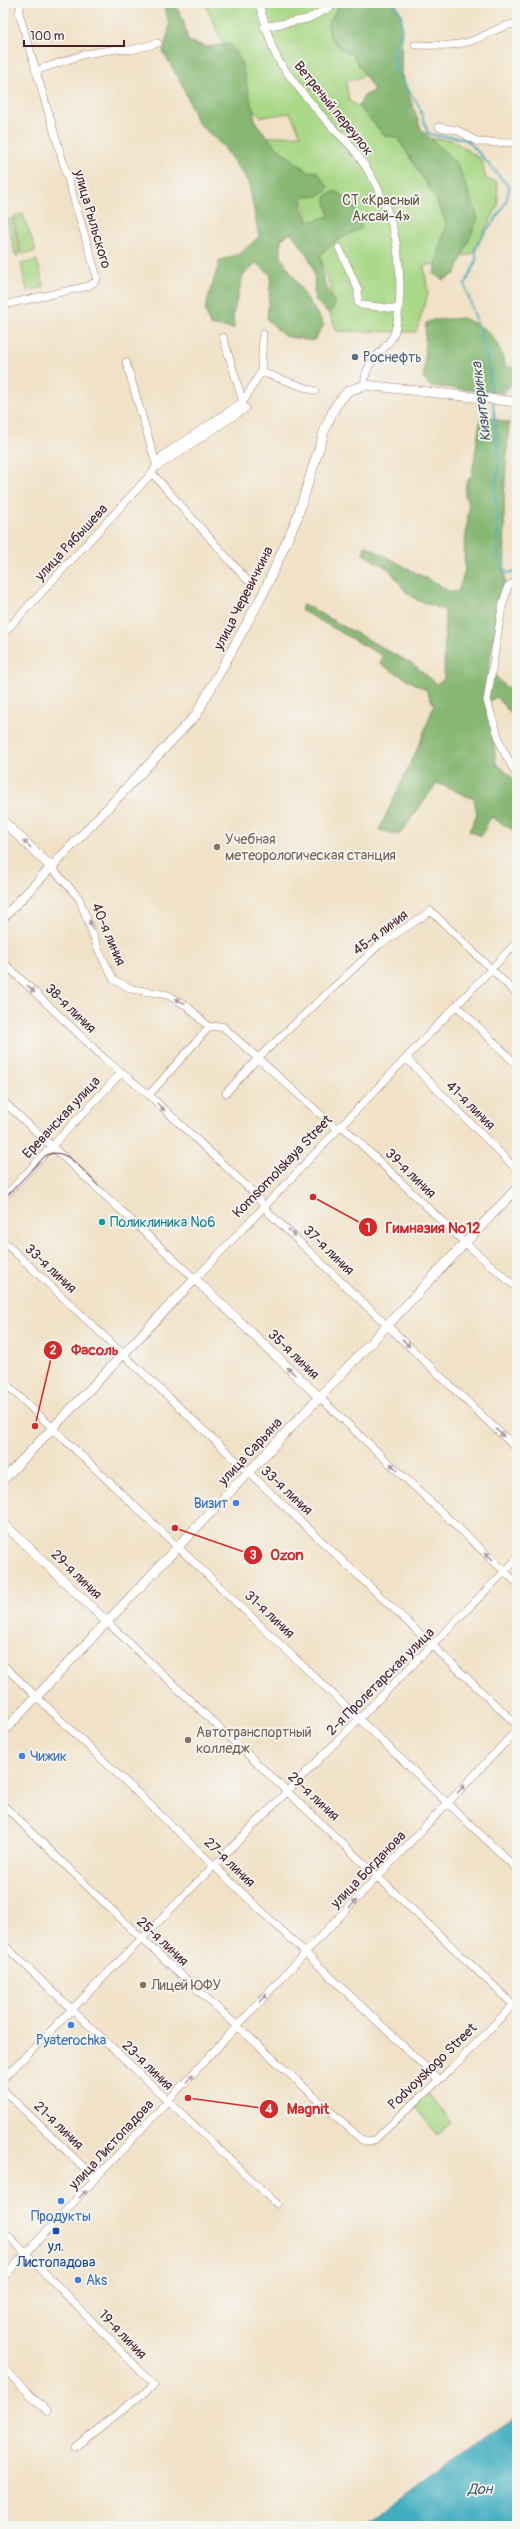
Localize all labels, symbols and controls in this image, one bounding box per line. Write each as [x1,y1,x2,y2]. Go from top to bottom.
scale bar [24,22,124,48]
text: 100 m [30,29,65,44]
street label: Ветреный переулок [290,58,377,159]
street label: улица Рыльского [70,167,115,271]
park label: СТ «Красный Аксай-4» [342,192,420,225]
place label: Роснефть [363,349,422,366]
marker: Роснефть [350,352,360,362]
water label: Кизитеринка [467,360,496,443]
street label: улица Рябышева [31,500,111,585]
street label: улица Черевичкина [210,544,277,654]
place label: Учебная метеорологическая станция [225,831,396,864]
one-way arrow [22,839,32,849]
marker: Учебная метеорологическая станция [212,842,222,852]
street label: 40-я линия [88,900,129,968]
street label: 45-я линия [349,906,411,959]
one-way arrow [87,919,93,931]
street label: 38-я линия [42,980,100,1037]
one-way arrow [26,984,36,994]
one-way arrow [174,998,186,1005]
street label: Ереванская улица [19,1073,104,1162]
street label: 41-я линия [443,1077,499,1133]
one-way arrow [157,1102,166,1111]
street label: Komsomolskaya Street [229,1111,336,1221]
street label: 39-я линия [382,1145,440,1202]
place label: Поликлиника №6 [110,1214,215,1231]
callout: Гимназия №12 [358,1214,489,1241]
marker: Поликлиника №6 [97,1217,107,1227]
text: Гимназия №12 [386,1219,480,1238]
text: 1 [366,1221,370,1236]
street label: 37-я линия [300,1222,358,1279]
one-way arrow [287,1229,297,1238]
street label: 33-я линия [21,1240,80,1297]
street label: 35-я линия [265,1326,323,1383]
callout: Фасоль [43,1336,127,1363]
one-way arrow [401,1338,411,1347]
text: Фасоль [70,1341,119,1360]
text: 2 [50,1343,57,1358]
one-way arrow [286,1366,296,1375]
street label: улица Сарьяна [214,1414,286,1489]
one-way arrow [495,1428,505,1437]
street label: 33-я линия [257,1462,316,1519]
one-way arrow [389,1462,399,1472]
place label: Визит [194,1495,228,1512]
marker: Визит [231,1498,241,1508]
callout: Ozon [243,1542,312,1569]
street label: 29-я линия [48,1546,106,1603]
text: Ozon [270,1546,304,1565]
text: 3 [250,1548,257,1563]
one-way arrow [484,1551,494,1560]
street label: 31-я линия [241,1587,298,1642]
street label: 2-я Пролетарская улица [323,1624,438,1739]
place label: Автотранспортный колледж [196,1724,312,1757]
marker: Автотранспортный колледж [183,1735,193,1745]
place label: Чижик [30,1748,67,1765]
marker: Чижик [17,1751,27,1761]
street label: 29-я линия [284,1768,343,1824]
one-way arrow [456,1784,466,1794]
street label: улица Богданова [327,1827,410,1912]
street label: 27-я линия [201,1834,259,1891]
one-way arrow [348,1899,358,1909]
street label: 25-я линия [133,1913,192,1970]
place label: Лицей ЮФУ [150,1977,222,1994]
marker: Лицей ЮФУ [138,1980,148,1990]
one-way arrow [258,1993,268,2003]
street label: Podvoyskogo Street [384,2019,481,2113]
marker: Pyaterochka [66,2020,76,2030]
place label: Pyaterochka [36,2032,106,2049]
street label: 23-я линия [119,2037,177,2094]
one-way arrow [185,2072,194,2083]
street label: улица Листопадова [65,2096,157,2194]
callout: Magnit [259,2096,337,2123]
street label: 21-я линия [30,2098,87,2153]
text: Magnit [287,2100,330,2119]
text: 4 [265,2102,273,2117]
one-way arrow [78,2189,87,2199]
marker: Продукты [56,2196,66,2206]
place label: Продукты [31,2208,91,2225]
marker: ул. Листопадова [51,2226,61,2236]
place label: ул. Листопадова [16,2238,95,2271]
place label: Aks [86,2272,108,2289]
marker: Aks [73,2275,83,2285]
street label: 19-я линия [95,2306,150,2362]
water label: Дон [467,2480,494,2499]

